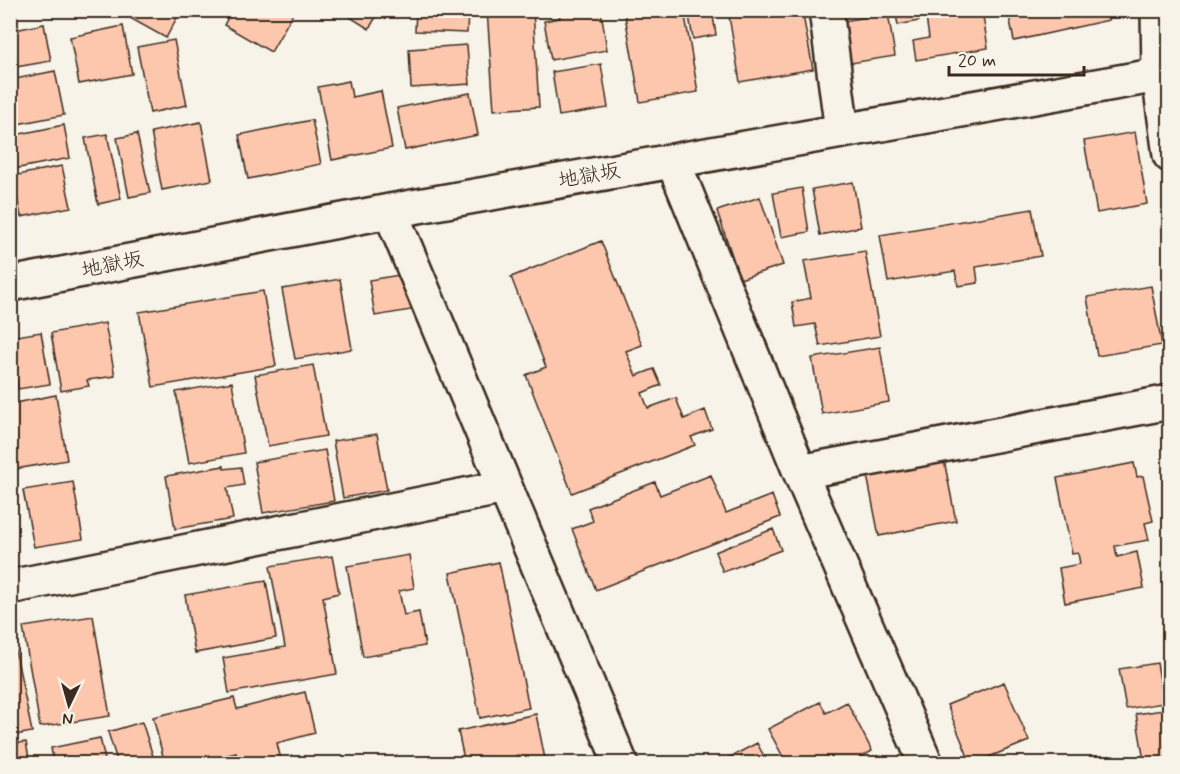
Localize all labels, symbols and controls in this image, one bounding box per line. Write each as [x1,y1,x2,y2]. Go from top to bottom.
scale bar [949,39,1084,77]
text: 20 m [958,49,996,73]
street label: 地獄坂 [556,157,623,195]
street label: 地獄坂 [79,245,146,285]
north arrow [39,675,99,735]
text: N [62,708,74,729]

